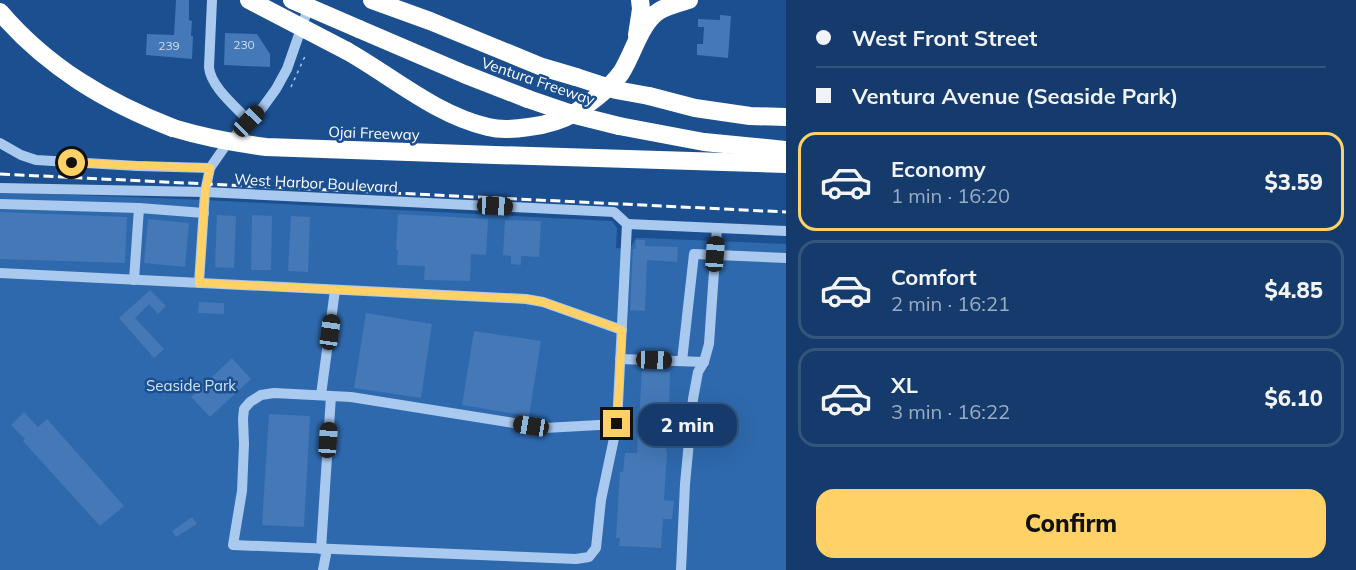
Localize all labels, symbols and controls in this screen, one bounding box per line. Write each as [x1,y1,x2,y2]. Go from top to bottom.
text: West Front Street [852,24,1037,52]
house number: 230 [233,37,255,52]
house number: 239 [158,38,180,53]
street label: Ventura Freeway [479,53,597,109]
text: Ventura Avenue (Seaside Park) [852,82,1178,110]
car [230,102,268,140]
street label: Ojai Freeway [328,122,420,144]
route start [58,149,85,176]
icon: car [819,155,873,209]
text: Economy [891,155,986,183]
text: $3.59 [1264,168,1323,196]
street label: West Harbor Boulevard [234,169,398,197]
text: 1 min · 16:20 [891,183,1010,208]
car [477,196,513,216]
car [705,235,725,273]
icon: car [819,263,873,317]
text: Comfort [891,263,977,291]
text: $4.85 [1264,276,1323,304]
text: 2 min · 16:21 [891,291,1010,316]
car [319,313,341,351]
car [636,350,672,370]
icon: car [819,371,873,425]
text: XL [891,371,918,399]
park label: Seaside Park [146,376,236,395]
text: $6.10 [1264,384,1323,412]
text: 3 min · 16:22 [891,399,1010,424]
callout: 2 min [638,403,737,445]
route end [603,410,630,437]
text: 2 min [661,412,714,437]
car [512,414,550,438]
car [318,421,338,459]
button: Confirm [816,489,1326,558]

